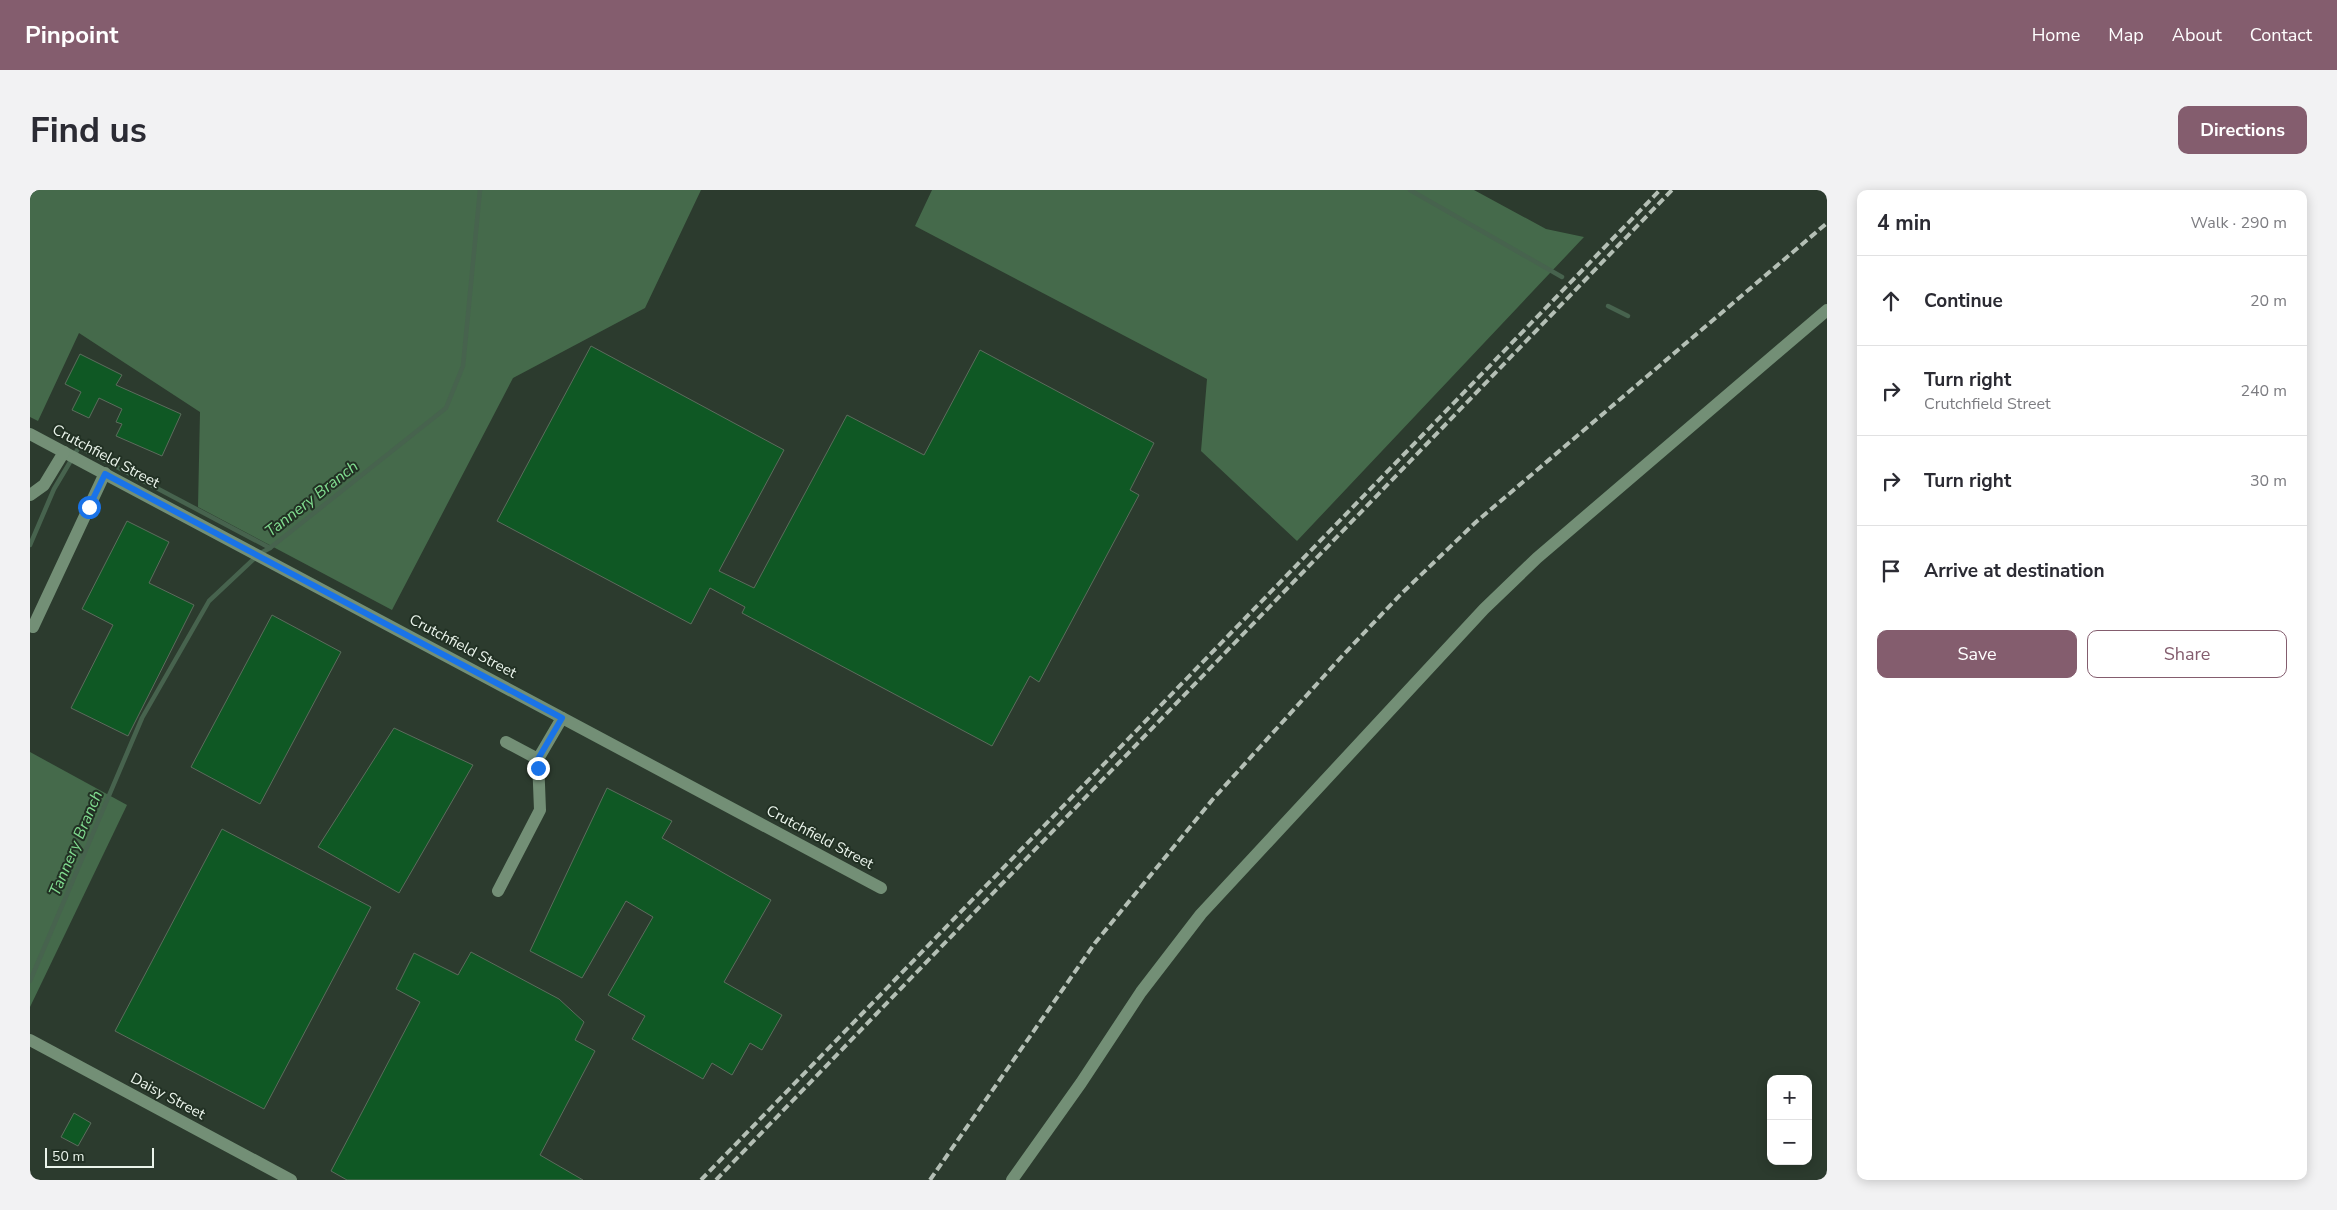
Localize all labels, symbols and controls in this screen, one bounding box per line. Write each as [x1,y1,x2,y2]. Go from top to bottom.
text: Pinpoint [25,19,118,51]
text: Home [2032,23,2080,47]
text: Map [2108,23,2144,47]
text: About [2172,23,2222,47]
text: Contact [2250,23,2312,47]
button: Directions [2178,106,2307,154]
text: Find us [30,107,147,154]
text: 4 min [1877,209,1931,237]
text: Walk · 290 m [2191,212,2287,234]
icon: ahead [1877,287,1905,315]
text: Continue [1924,288,2003,314]
text: 20 m [2250,290,2287,312]
text: Turn right [1924,367,2011,393]
icon: right [1877,377,1905,405]
text: 240 m [2240,380,2287,402]
text: Crutchfield Street [1924,393,2051,415]
street label: Crutchfield Street [49,419,164,493]
water label: Tannery Branch [260,455,363,542]
icon: right [1877,467,1905,495]
text: Turn right [1924,468,2011,494]
text: 30 m [2250,470,2287,492]
route start [78,496,101,519]
icon: arrive [1877,557,1905,585]
text: Arrive at destination [1924,558,2105,584]
street label: Crutchfield Street [406,609,521,683]
button: Save [1877,630,2077,678]
button: Share [2087,630,2287,678]
route end [527,757,550,780]
water label: Tannery Branch [44,787,108,900]
street label: Crutchfield Street [763,800,878,874]
street label: Daisy Street [127,1068,210,1124]
map controls [1767,1075,1812,1165]
button: + [1767,1075,1812,1120]
button: − [1767,1120,1812,1165]
scale bar [45,1145,154,1168]
text: 50 m [52,1147,84,1166]

